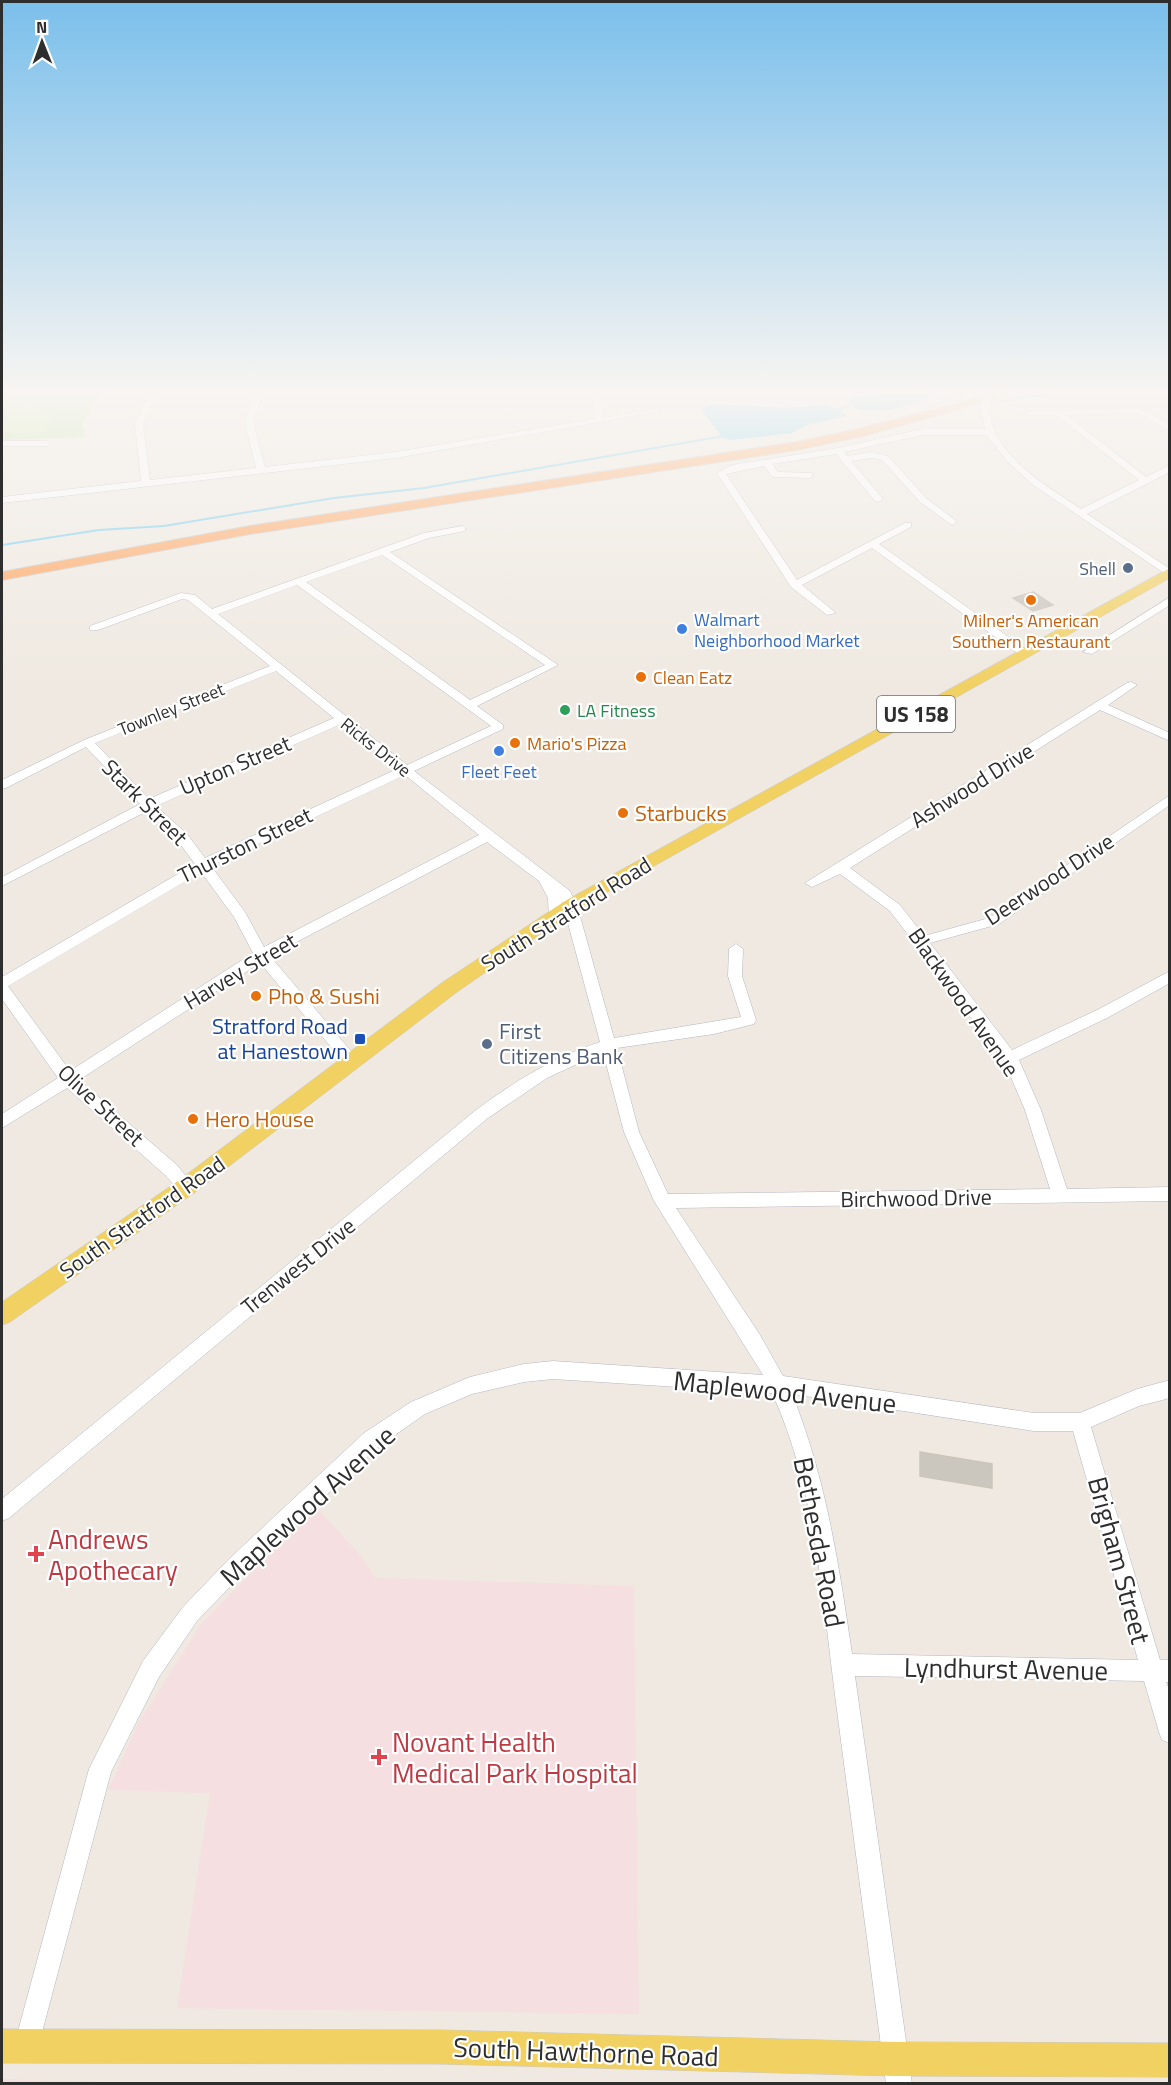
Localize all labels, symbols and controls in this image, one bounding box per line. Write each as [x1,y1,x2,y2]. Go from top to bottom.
north arrow [12,12,72,72]
text: N [36,15,47,39]
place label: Shell [1079,555,1116,582]
marker: Shell [1121,561,1135,575]
marker: Milner's American Southern Restaurant [1024,593,1038,607]
place label: Walmart Neighborhood Market [694,606,860,654]
place label: Milner's American Southern Restaurant [952,607,1111,655]
marker: Walmart Neighborhood Market [675,622,689,636]
place label: Clean Eatz [653,664,732,691]
marker: Clean Eatz [634,670,648,684]
street label: Townley Street [114,675,229,743]
road number: US 158 [877,696,955,732]
place label: LA Fitness [577,697,656,724]
marker: LA Fitness [558,703,572,717]
street label: Ricks Drive [335,711,417,783]
street label: Upton Street [174,726,296,804]
place label: Mario's Pizza [527,730,627,757]
street label: Ashwood Drive [904,734,1040,836]
marker: Mario's Pizza [508,736,522,750]
marker: Fleet Feet [492,744,506,758]
street label: Stark Street [94,751,196,853]
place label: Fleet Feet [461,758,537,785]
place label: Starbucks [635,796,727,830]
street label: Thurston Street [172,798,318,892]
marker: Starbucks [616,806,630,820]
street label: Deerwood Drive [977,824,1121,934]
street label: South Stratford Road [474,848,658,980]
street label: Blackwood Avenue [900,921,1028,1083]
street label: Harvey Street [177,924,303,1018]
place label: Pho & Sushi [268,979,380,1013]
marker: Pho & Sushi [249,989,263,1003]
place label: Stratford Road at Hanestown [212,1009,348,1068]
place label: First Citizens Bank [499,1014,624,1073]
marker: Stratford Road at Hanestown [353,1032,367,1046]
marker: First Citizens Bank [480,1037,494,1051]
street label: Olive Street [50,1056,152,1154]
place label: Hero House [205,1102,314,1136]
marker: Hero House [186,1112,200,1126]
street label: South Stratford Road [52,1147,232,1287]
street label: Birchwood Drive [840,1180,992,1216]
street label: Trenwest Drive [233,1209,363,1323]
street label: Maplewood Avenue [672,1359,898,1423]
street label: Maplewood Avenue [210,1415,404,1595]
street label: Bethesda Road [783,1453,857,1631]
street label: Brigham Street [1078,1472,1162,1649]
place label: Andrews Apothecary [48,1518,178,1590]
marker: Andrews Apothecary [29,1547,43,1561]
street label: Lyndhurst Avenue [904,1646,1108,1690]
place label: Novant Health Medical Park Hospital [392,1721,638,1793]
marker: Novant Health Medical Park Hospital [370,1748,388,1766]
street label: South Hawthorne Road [453,2026,719,2076]

